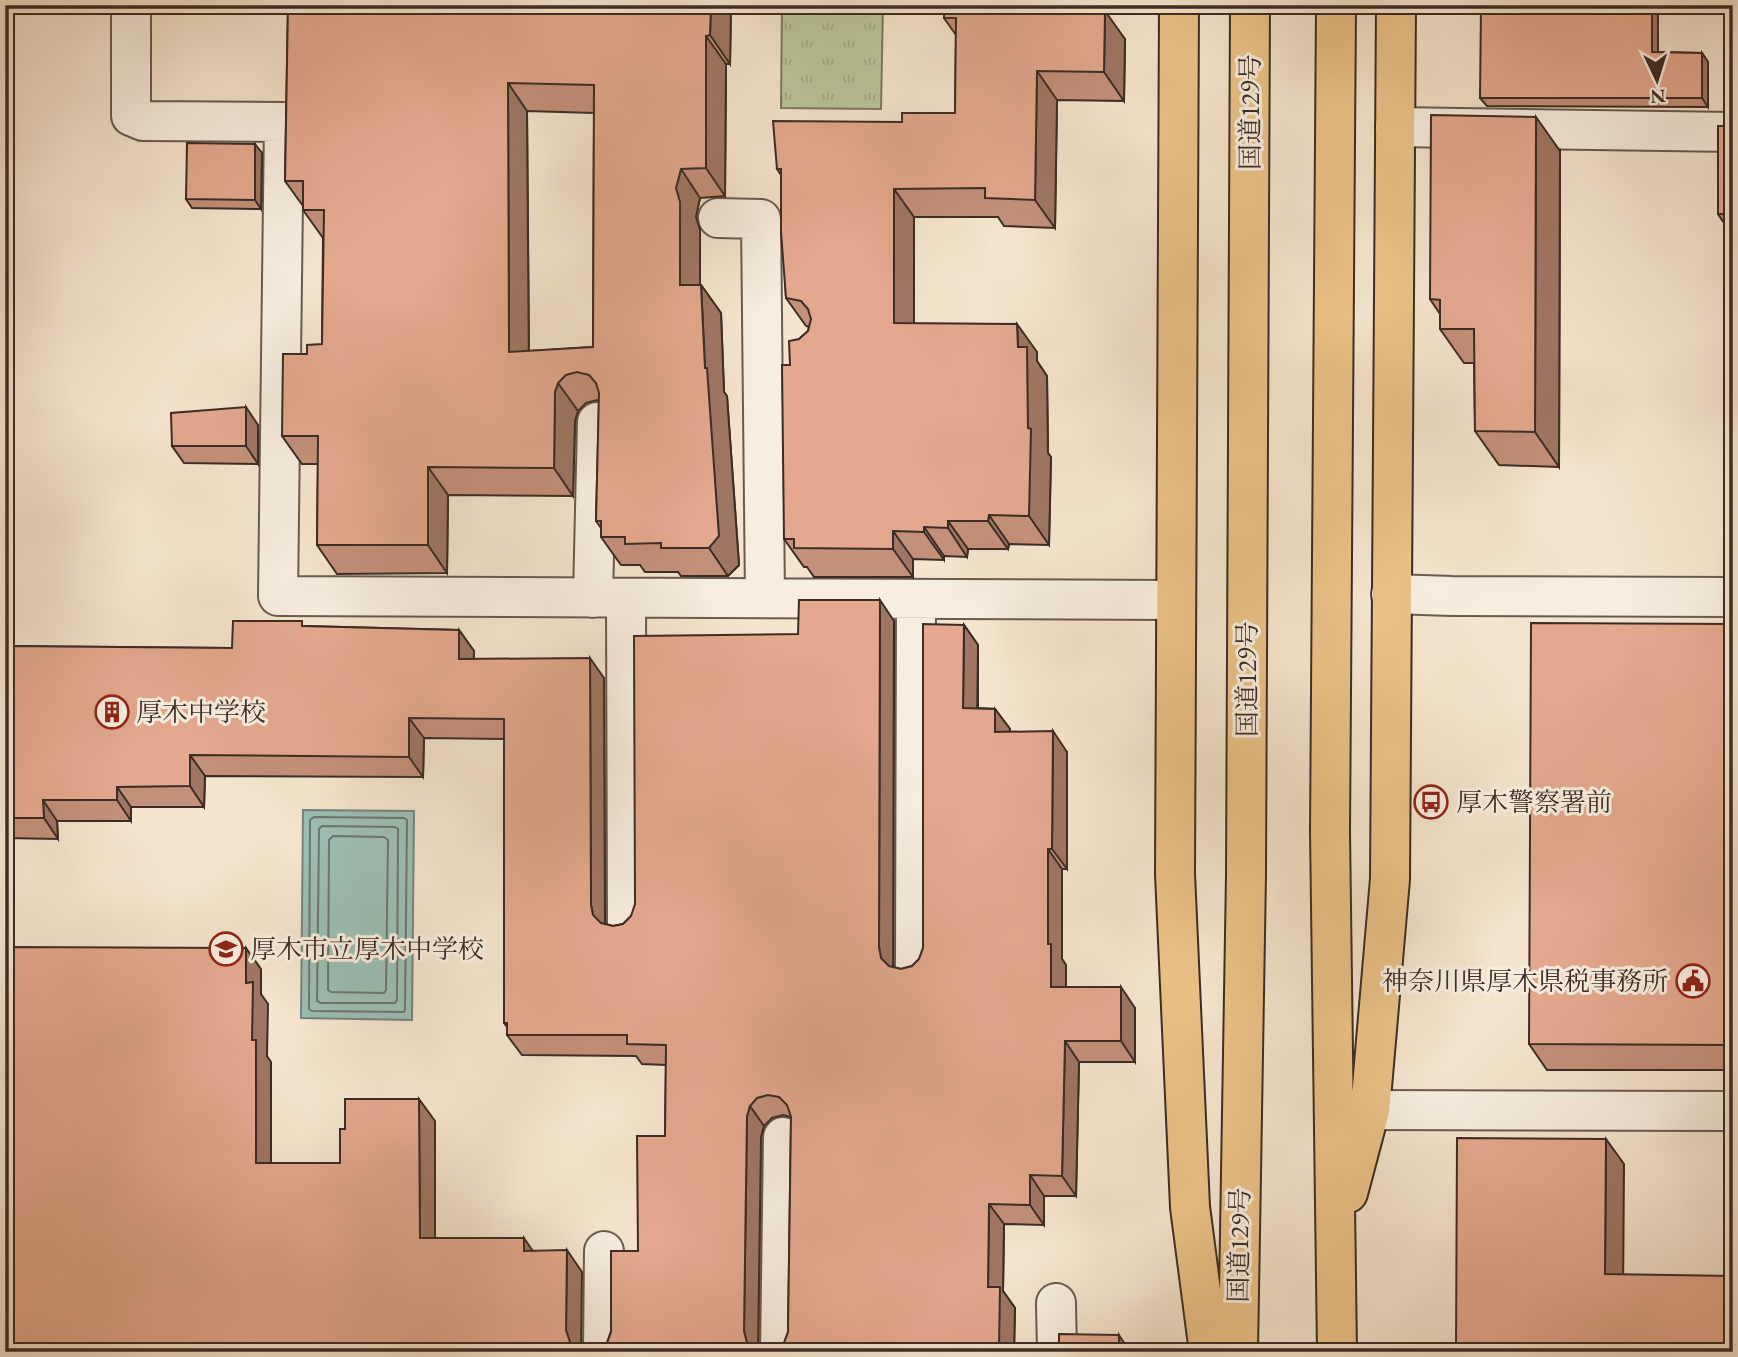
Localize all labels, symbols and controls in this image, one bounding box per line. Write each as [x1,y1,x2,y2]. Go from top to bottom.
north arrow [1622,46,1692,116]
street label: 国道129号 [1233,54,1267,170]
text: N [1649,83,1667,110]
street label: 国道129号 [1230,621,1264,737]
building icon: 厚木中学校 [93,693,131,731]
place label: 厚木中学校 [136,695,266,729]
bus stop icon: 厚木警察署前 [1412,783,1450,821]
place label: 厚木警察署前 [1456,785,1612,819]
school or university icon: 厚木市立厚木中学校 [207,930,245,968]
place label: 厚木市立厚木中学校 [250,932,484,966]
public building icon: 神奈川県厚木県税事務所 [1674,962,1712,1000]
place label: 神奈川県厚木県税事務所 [1382,964,1668,998]
street label: 国道129号 [1221,1187,1257,1303]

